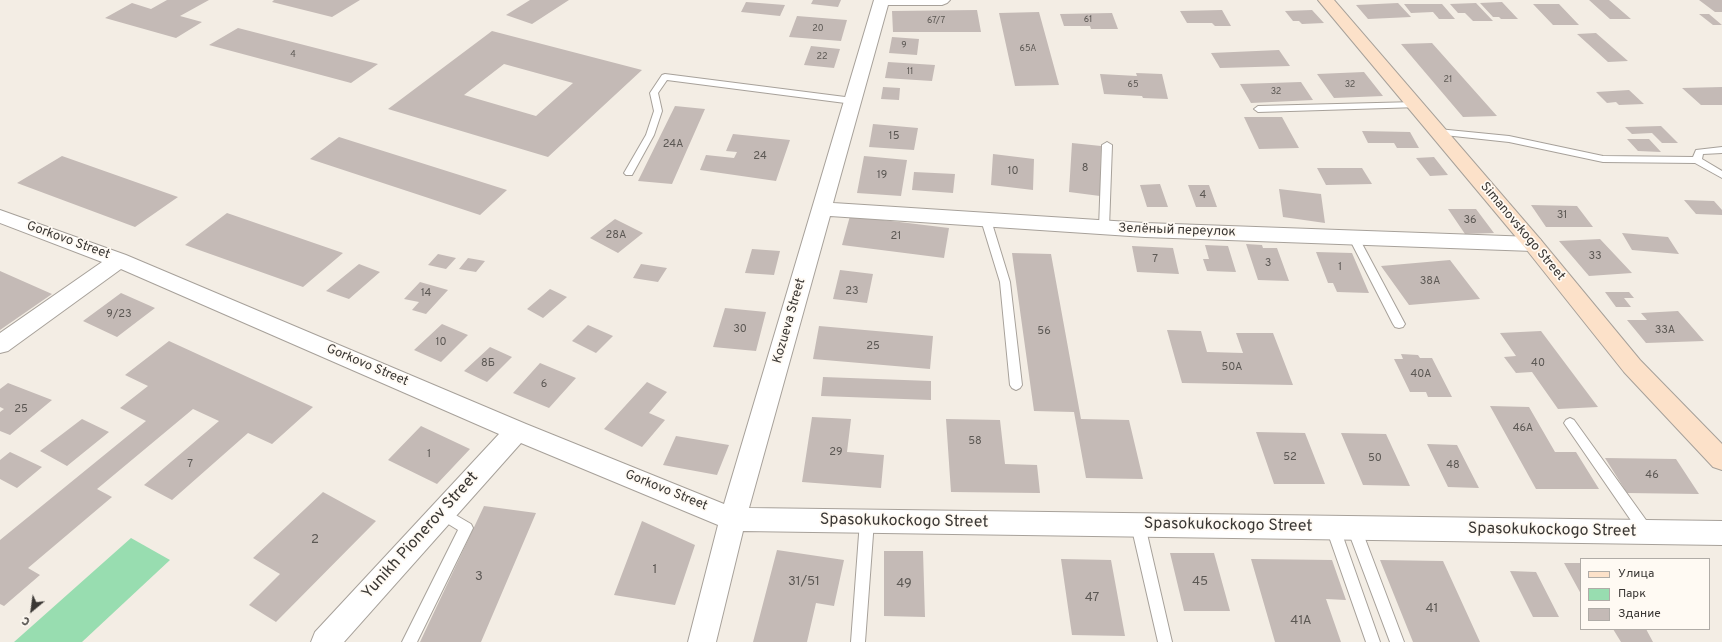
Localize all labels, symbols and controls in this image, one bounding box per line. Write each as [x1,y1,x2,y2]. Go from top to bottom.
house number: 61 [1084,15,1092,25]
house number: 67/7 [927,16,945,26]
house number: 20 [812,24,824,34]
house number: 9 [901,41,907,51]
house number: 65А [1020,44,1036,54]
house number: 4 [290,50,296,60]
house number: 22 [816,52,828,62]
house number: 11 [907,67,913,77]
house number: 21 [1444,75,1452,85]
house number: 65 [1128,80,1138,90]
house number: 32 [1345,80,1355,90]
house number: 32 [1271,87,1281,97]
house number: 15 [889,130,899,144]
house number: 24А [663,138,683,152]
house number: 24 [753,150,767,164]
house number: 8 [1082,162,1088,176]
house number: 10 [1007,165,1019,179]
house number: 19 [877,169,887,183]
street label: Simanovskogo Street [1476,180,1568,284]
house number: 4 [1200,189,1206,203]
house number: 31 [1557,209,1567,223]
house number: 36 [1463,214,1477,228]
street label: Gorkovo Street [24,219,112,263]
street label: Зелёный переулок [1118,221,1236,241]
house number: 28А [606,229,626,243]
house number: 21 [891,230,901,244]
house number: 33 [1588,250,1602,264]
house number: 7 [1152,253,1158,267]
house number: 3 [1265,257,1271,271]
house number: 1 [1338,261,1342,275]
house number: 38А [1420,275,1440,289]
street label: Kozueva Street [770,277,810,365]
house number: 23 [845,285,859,299]
house number: 14 [421,287,431,301]
house number: 9/23 [106,308,132,322]
house number: 30 [733,323,747,337]
house number: 33А [1655,324,1675,338]
house number: 56 [1037,325,1051,339]
house number: 10 [435,336,447,350]
house number: 25 [866,340,880,354]
street label: Gorkovo Street [324,342,410,390]
house number: 8Б [481,357,495,371]
house number: 40 [1531,357,1545,371]
house number: 50А [1221,361,1243,375]
house number: 40А [1410,368,1432,382]
house number: 6 [541,378,547,392]
house number: 25 [14,403,28,417]
house number: 46А [1513,422,1533,436]
house number: 58 [968,435,982,449]
house number: 29 [829,446,843,460]
house number: 1 [427,448,431,462]
house number: 52 [1283,451,1297,465]
house number: 50 [1368,452,1382,466]
house number: 7 [187,458,193,472]
house number: 48 [1446,459,1460,473]
street label: Gorkovo Street [623,467,709,515]
street label: Yunikh Pionerov Street [359,469,483,603]
house number: 46 [1645,469,1659,483]
street label: Spasokukoсkogo Street [820,511,988,533]
street label: Spasokukoсkogo Street [1144,515,1312,537]
street label: Spasokukoсkogo Street [1468,520,1636,542]
house number: 2 [311,532,319,548]
legend [1580,558,1710,630]
house number: 1 [653,562,657,578]
text: Улица [1618,566,1654,582]
house number: 3 [475,569,483,585]
house number: 31/51 [788,574,820,590]
house number: 45 [1192,574,1208,590]
house number: 49 [896,576,912,592]
text: Парк [1618,586,1646,602]
north arrow [12,590,52,630]
house number: 47 [1085,590,1099,606]
house number: 41 [1426,601,1438,617]
text: Здание [1618,606,1661,622]
text: С [20,613,33,628]
house number: 41А [1290,613,1312,629]

